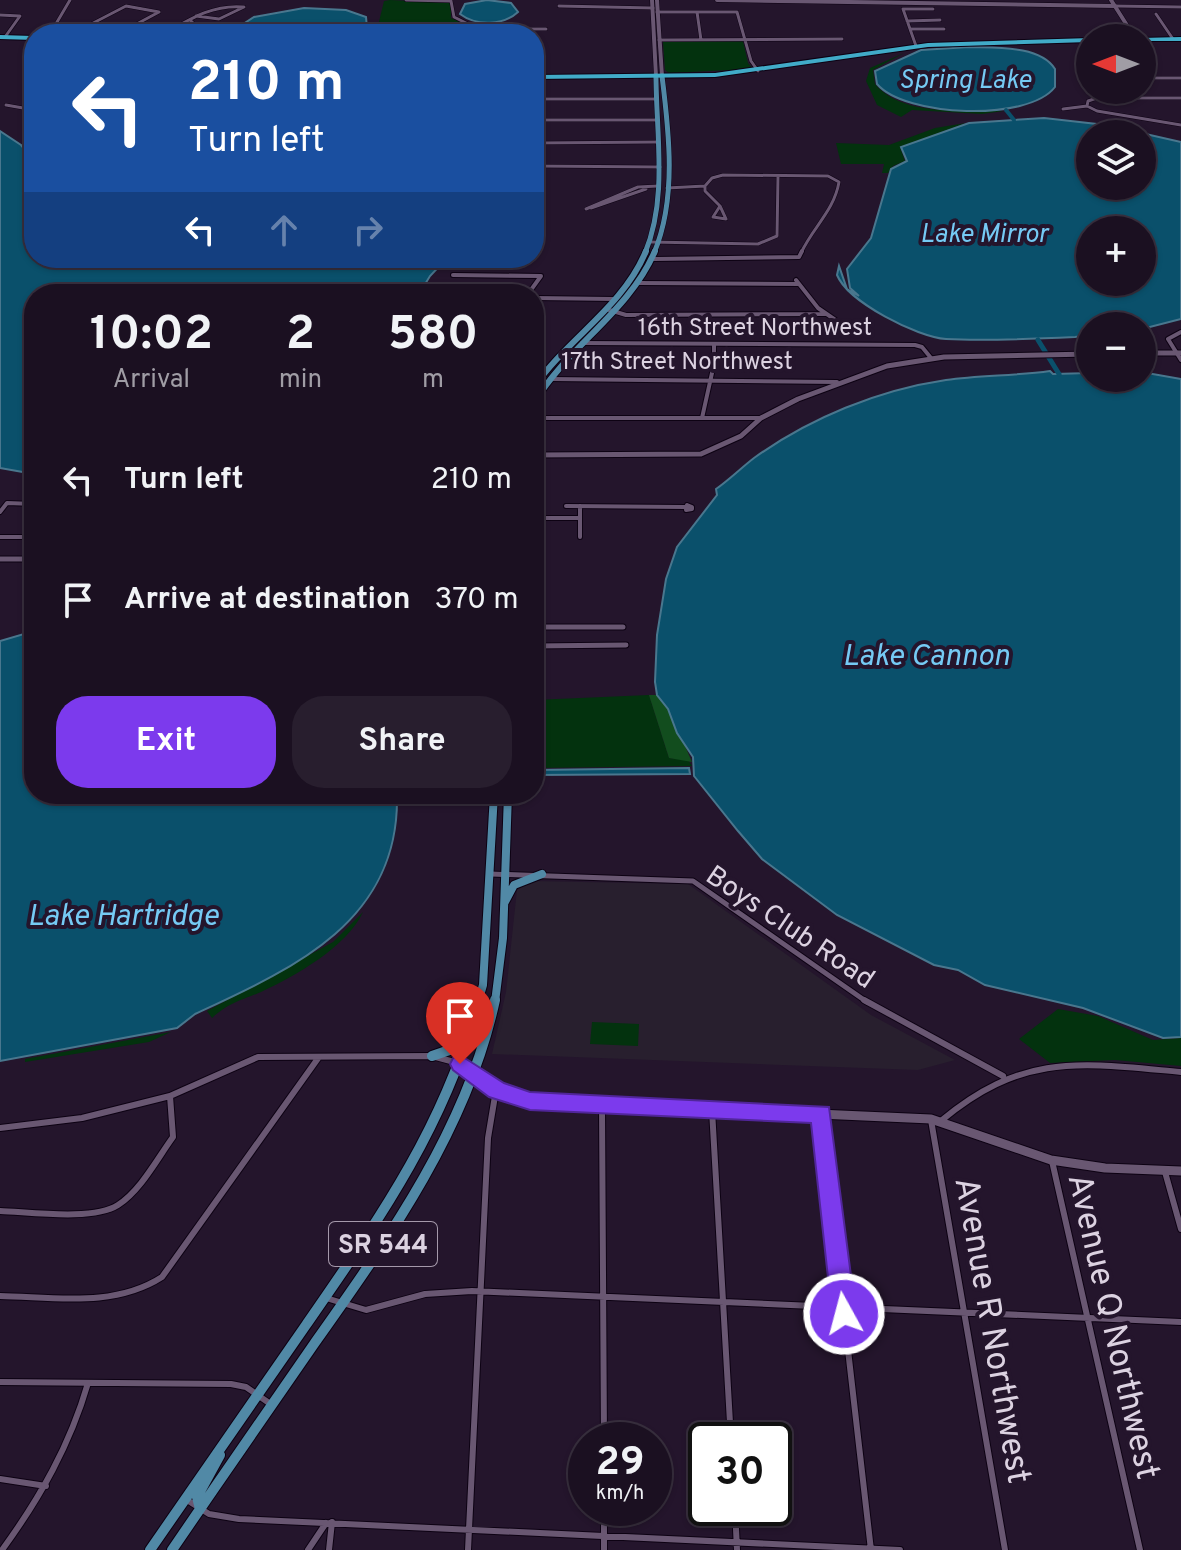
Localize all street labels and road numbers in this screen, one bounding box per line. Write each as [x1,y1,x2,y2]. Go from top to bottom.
street label: 16th Street Northwest [638,314,872,344]
street label: 17th Street Northwest [561,348,793,378]
street label: Boys Club Road [698,859,881,998]
street label: Avenue Q Northwest [1055,1170,1168,1484]
street label: Avenue R Northwest [942,1174,1039,1487]
road number: SR 544 [329,1222,437,1266]

